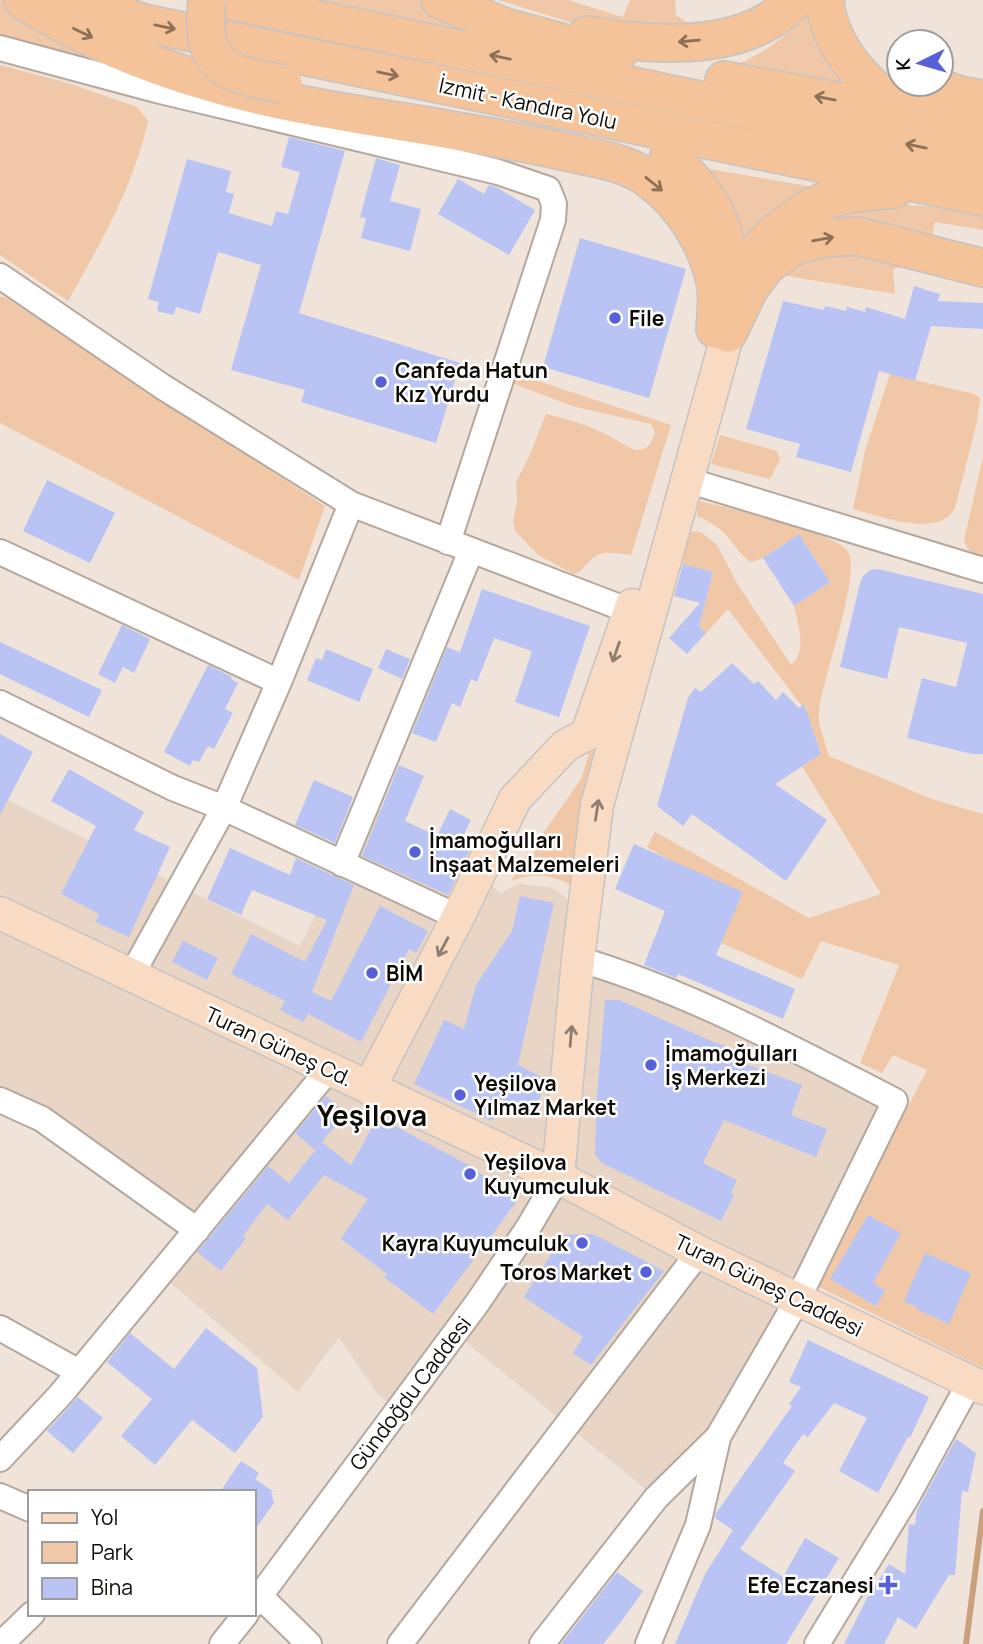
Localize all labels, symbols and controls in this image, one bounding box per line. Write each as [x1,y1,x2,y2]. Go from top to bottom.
one-way arrow [153,21,176,35]
one-way arrow [72,27,93,41]
north arrow [885,28,955,98]
one-way arrow [678,35,701,48]
one-way arrow [489,50,512,64]
text: K [890,57,917,72]
one-way arrow [376,67,399,81]
street label: İzmit - Kandıra Yolu [437,70,619,136]
one-way arrow [814,91,837,105]
one-way arrow [905,138,928,152]
one-way arrow [645,177,663,192]
one-way arrow [811,232,834,245]
place label: File [629,304,664,332]
marker: File [607,310,623,326]
place label: Canfeda Hatun Kız Yurdu [395,356,548,408]
marker: Canfeda Hatun Kız Yurdu [373,374,389,390]
one-way arrow [609,640,621,662]
one-way arrow [591,799,604,822]
place label: İmamoğulları İnşaat Malzemeleri [429,826,620,878]
marker: İmamoğulları İnşaat Malzemeleri [407,844,423,860]
one-way arrow [435,936,449,957]
place label: BİM [386,959,423,987]
marker: BİM [364,965,380,981]
street label: Turan Güneş Cd. [201,1000,357,1092]
one-way arrow [565,1025,578,1048]
place label: İmamoğulları İş Merkezi [665,1039,798,1091]
marker: İmamoğulları İş Merkezi [643,1057,659,1073]
place label: Yeşilova Yılmaz Market [474,1069,616,1121]
marker: Yeşilova Yılmaz Market [452,1087,468,1103]
district label: Yeşilova [317,1096,427,1134]
place label: Yeşilova Kuyumculuk [484,1148,610,1200]
marker: Yeşilova Kuyumculuk [462,1166,478,1182]
street label: Turan Güneş Caddesi [670,1227,868,1343]
place label: Kayra Kuyumculuk [382,1229,569,1257]
marker: Kayra Kuyumculuk [574,1235,590,1251]
place label: Toros Market [500,1258,632,1286]
marker: Toros Market [638,1264,654,1280]
street label: Gündoğdu Caddesi [343,1310,477,1476]
legend [28,1490,256,1616]
text: Yol [91,1503,118,1531]
text: Park [91,1538,133,1566]
place label: Efe Eczanesi [747,1571,874,1599]
text: Bina [91,1573,133,1601]
marker: Efe Eczanesi [880,1577,896,1593]

